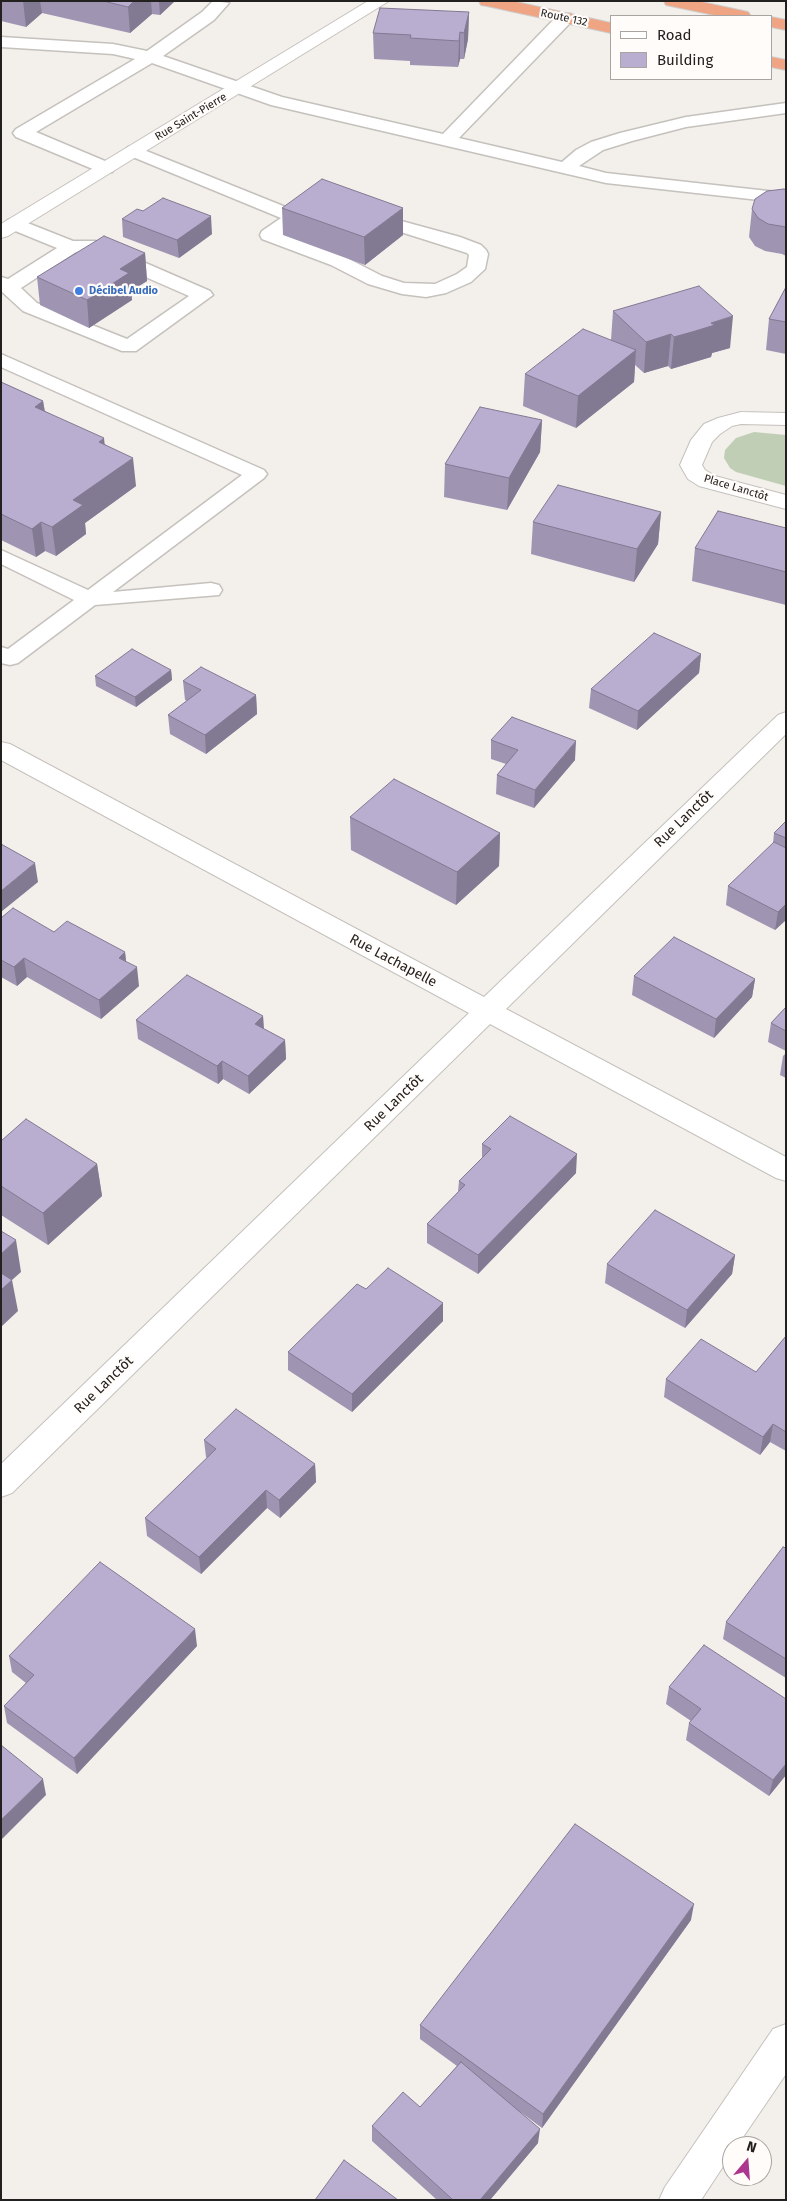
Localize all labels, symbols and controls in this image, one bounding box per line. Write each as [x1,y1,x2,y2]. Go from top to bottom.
street label: Route 132 [539,7,589,29]
legend [610,15,772,80]
text: Road [657,26,692,44]
text: Building [657,51,713,69]
street label: Rue Saint-Pierre [153,90,229,144]
place label: Décibel Audio [89,284,158,298]
marker: Décibel Audio [73,285,85,297]
street label: Place Lanctôt [702,472,770,504]
street label: Rue Lanctôt [651,787,717,851]
street label: Rue Lachapelle [346,931,440,991]
street label: Rue Lanctôt [361,1071,427,1135]
street label: Rue Lanctôt [71,1353,137,1417]
north arrow [722,2136,772,2186]
text: N [744,2138,759,2157]

